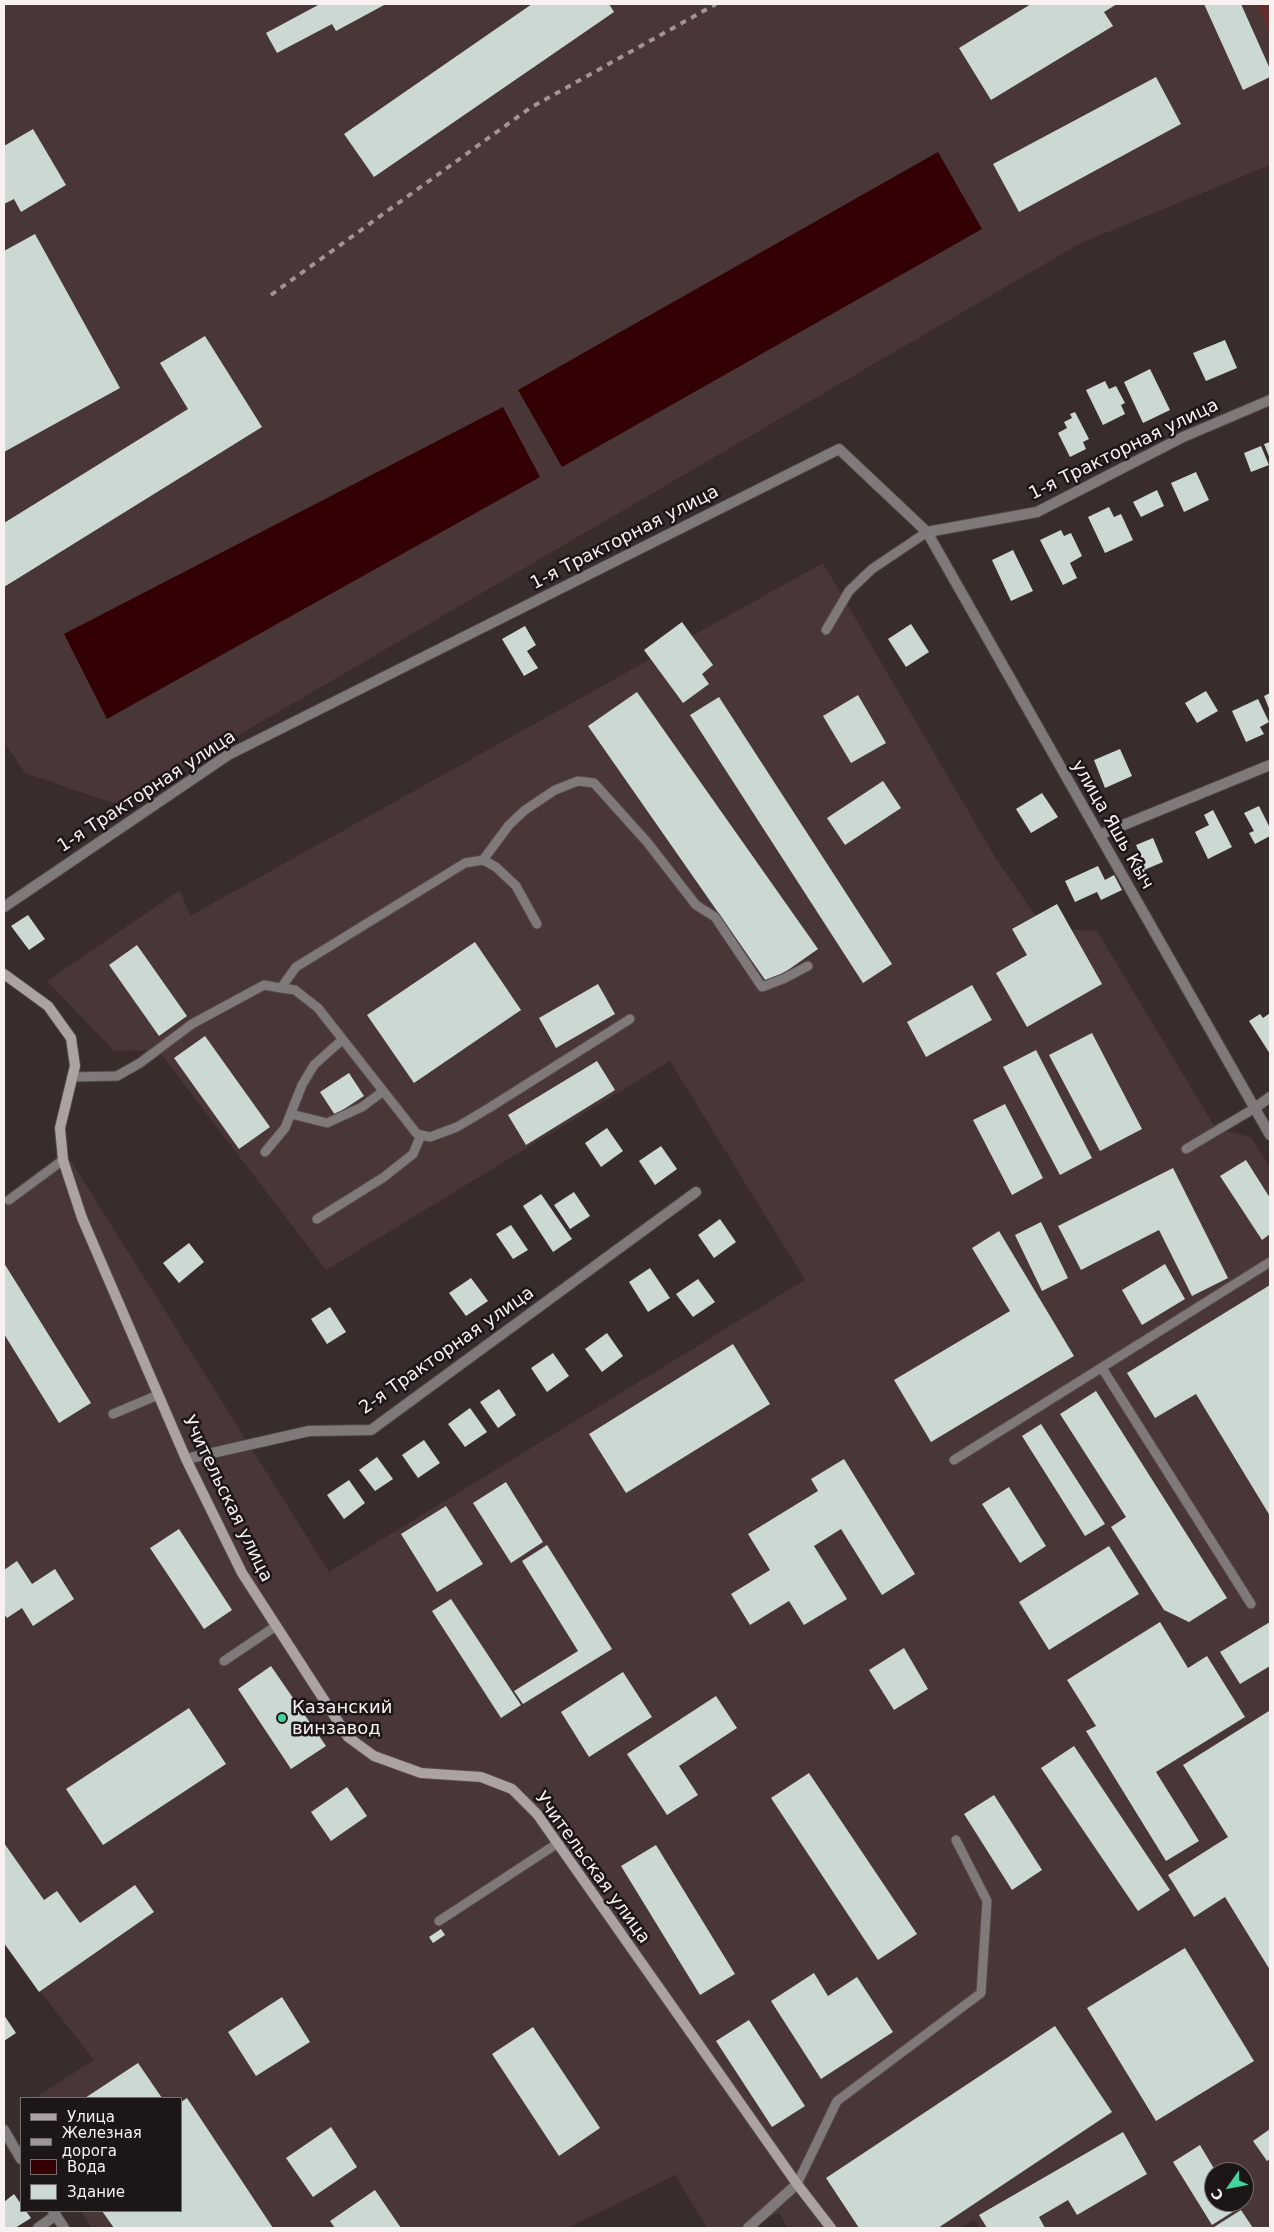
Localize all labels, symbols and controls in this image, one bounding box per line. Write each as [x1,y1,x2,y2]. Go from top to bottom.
street label: 1-я Тракторная улица [1026,395,1222,505]
street label: 1-я Тракторная улица [527,481,723,595]
street label: 1-я Тракторная улица [54,726,240,858]
street label: улица Яшь Кыч [1066,756,1158,894]
street label: 2-я Тракторная улица [356,1282,538,1420]
street label: Учительская улица [177,1412,277,1586]
place label: Казанский винзавод [292,1697,392,1740]
marker: Казанский винзавод [276,1712,288,1724]
street label: Учительская улица [530,1788,654,1948]
legend [20,2097,182,2212]
text: Улица [67,2108,115,2126]
text: Железная дорога [62,2124,142,2160]
text: Вода [67,2158,106,2176]
north arrow [1204,2162,1254,2212]
text: Здание [67,2183,125,2201]
text: С [1208,2186,1227,2203]

